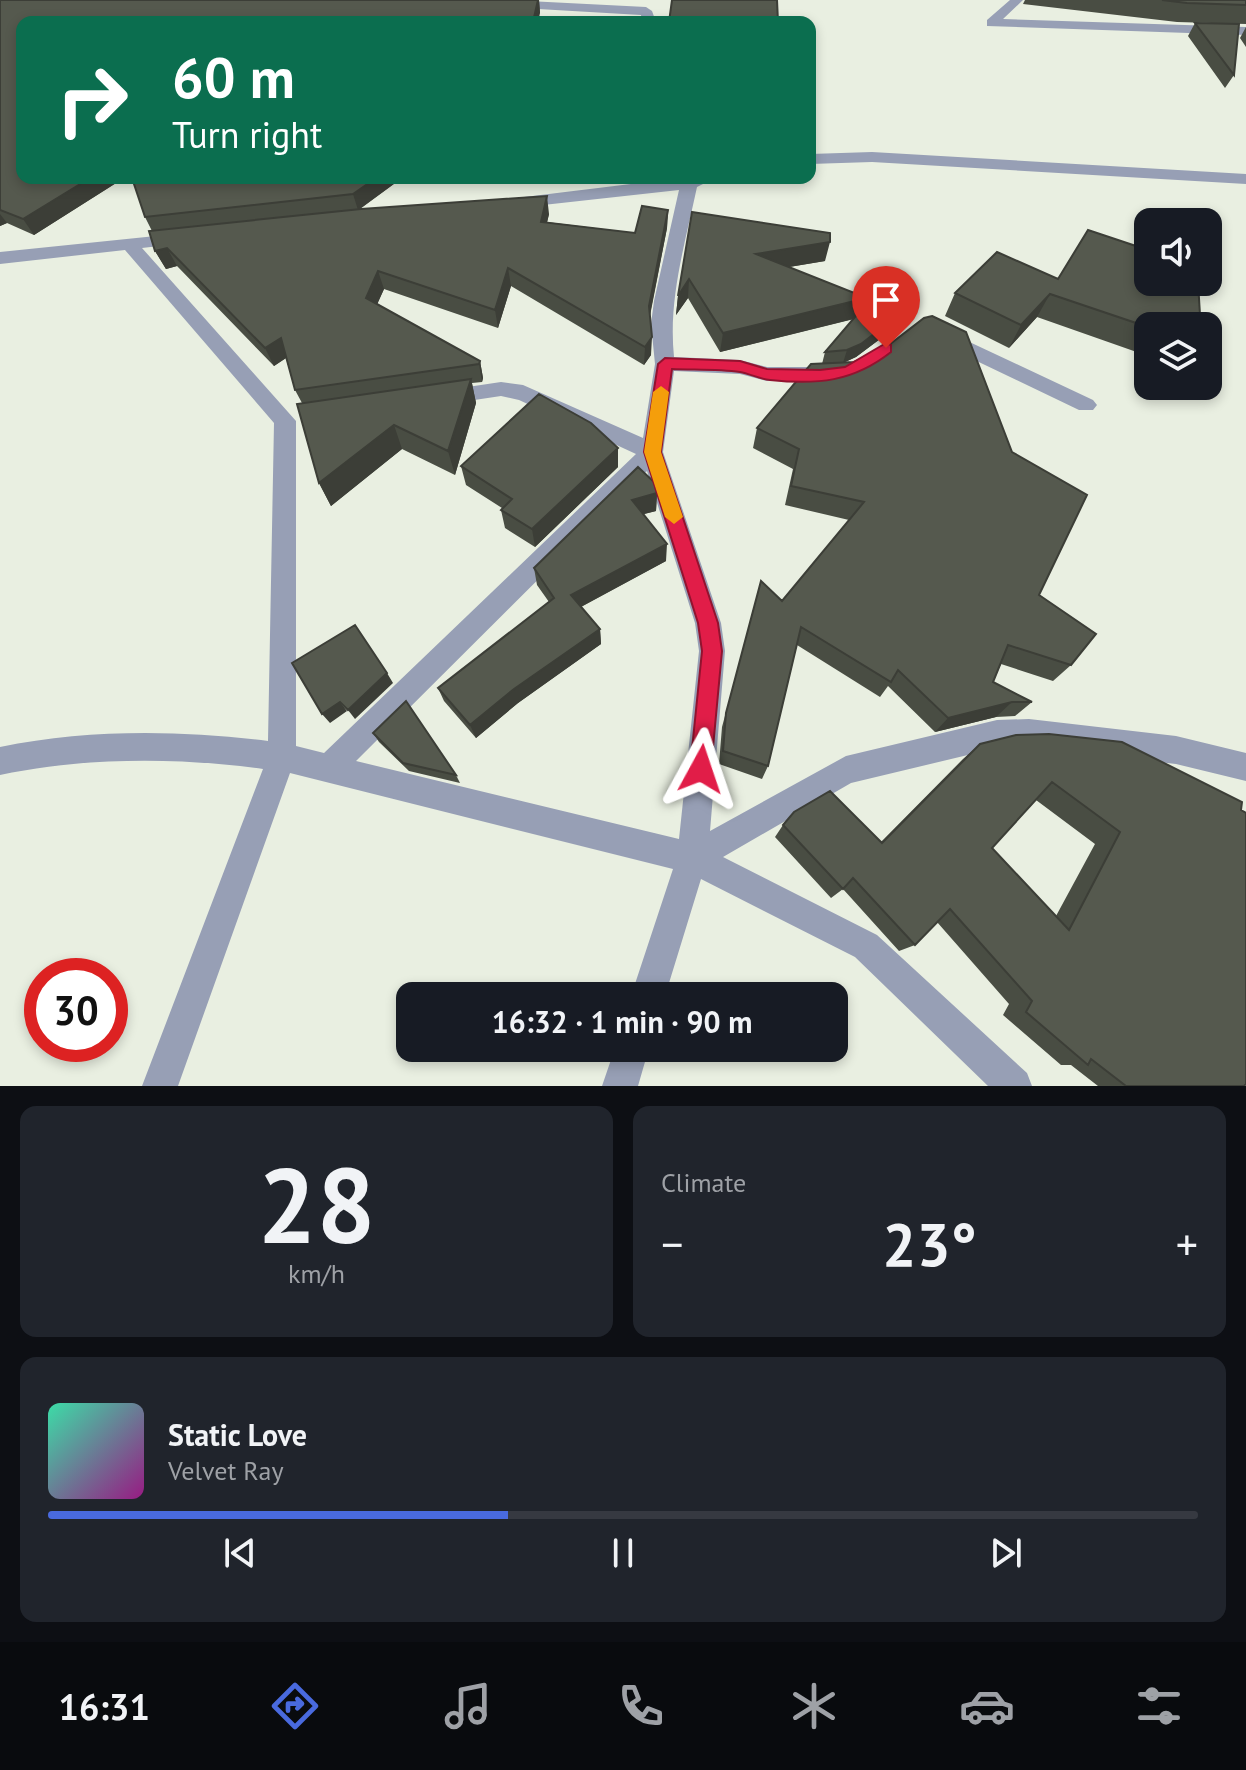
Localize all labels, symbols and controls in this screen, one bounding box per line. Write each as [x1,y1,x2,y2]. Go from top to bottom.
text: 60 m [172,41,295,113]
icon: right [40,48,144,152]
text: Turn right [172,111,322,158]
map controls [1134,208,1222,400]
button: sound [1134,208,1222,296]
pin [852,266,920,348]
icon: arrive [864,278,908,322]
button: layers [1134,312,1222,400]
position arrow [659,727,743,811]
speed limit sign: 30 [24,958,128,1062]
text: 16:32 · 1 min · 90 m [492,1002,752,1041]
text: 28 [258,1137,375,1272]
text: Climate [661,1166,746,1199]
text: 23° [882,1205,977,1283]
text: − [661,1215,683,1272]
text: + [1176,1215,1198,1272]
text: km/h [288,1257,345,1290]
text: Static Love [168,1415,307,1454]
text: Velvet Ray [168,1454,284,1487]
icon: previous [218,1531,262,1575]
icon: pause [601,1531,645,1575]
icon: next [984,1531,1028,1575]
icon: directions [267,1678,323,1734]
icon: music [440,1678,496,1734]
icon: phone [613,1678,669,1734]
icon: climate [786,1678,842,1734]
icon: car [959,1678,1015,1734]
icon: filters [1131,1678,1187,1734]
text: 16:31 [58,1683,150,1730]

